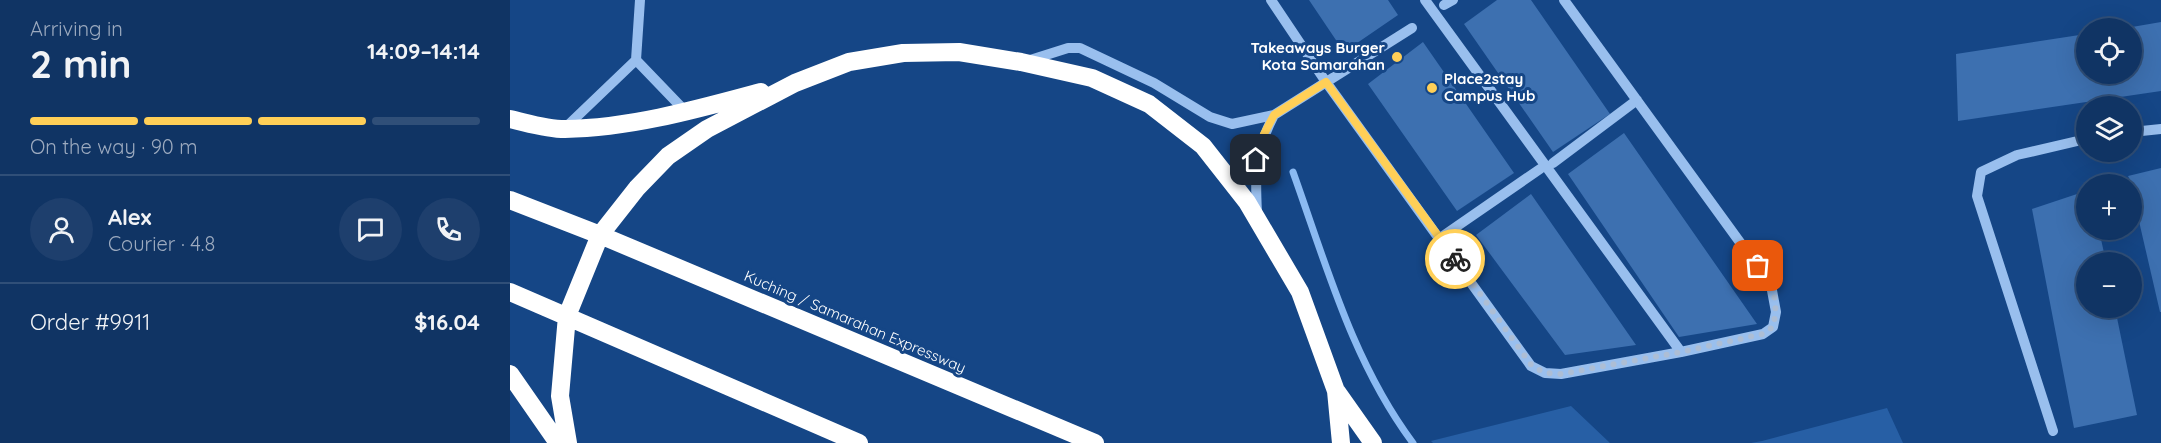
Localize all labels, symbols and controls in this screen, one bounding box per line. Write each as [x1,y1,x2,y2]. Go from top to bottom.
text: Arriving in [30,16,123,41]
map controls [2076,18,2142,318]
button: locate [2076,18,2142,84]
text: 14:09–14:14 [367,37,480,65]
place label: Takeaways Burger Kota Samarahan [1251,38,1385,74]
text: 2 min [30,39,132,88]
marker: Takeaways Burger Kota Samarahan [1390,50,1404,64]
place label: Place2stay Campus Hub [1444,69,1535,105]
marker: Place2stay Campus Hub [1425,81,1439,95]
button: layers [2076,96,2142,162]
text: On the way · 90 m [30,134,197,159]
pin [1230,134,1281,185]
icon: home [1239,143,1272,176]
button: + [2076,174,2142,240]
button: person [30,198,93,261]
button: chat [339,198,402,261]
button: phone [417,198,480,261]
text: Alex [108,203,151,231]
courier [1425,229,1485,289]
text: Courier · 4.8 [108,231,215,256]
pin [1732,240,1783,291]
icon: bike [1439,243,1472,276]
icon: bag [1741,249,1774,282]
button: − [2076,252,2142,318]
street label: Kuching / Samarahan Expressway [741,266,969,377]
text: Order #9911 [30,308,150,336]
text: $16.04 [414,308,480,336]

